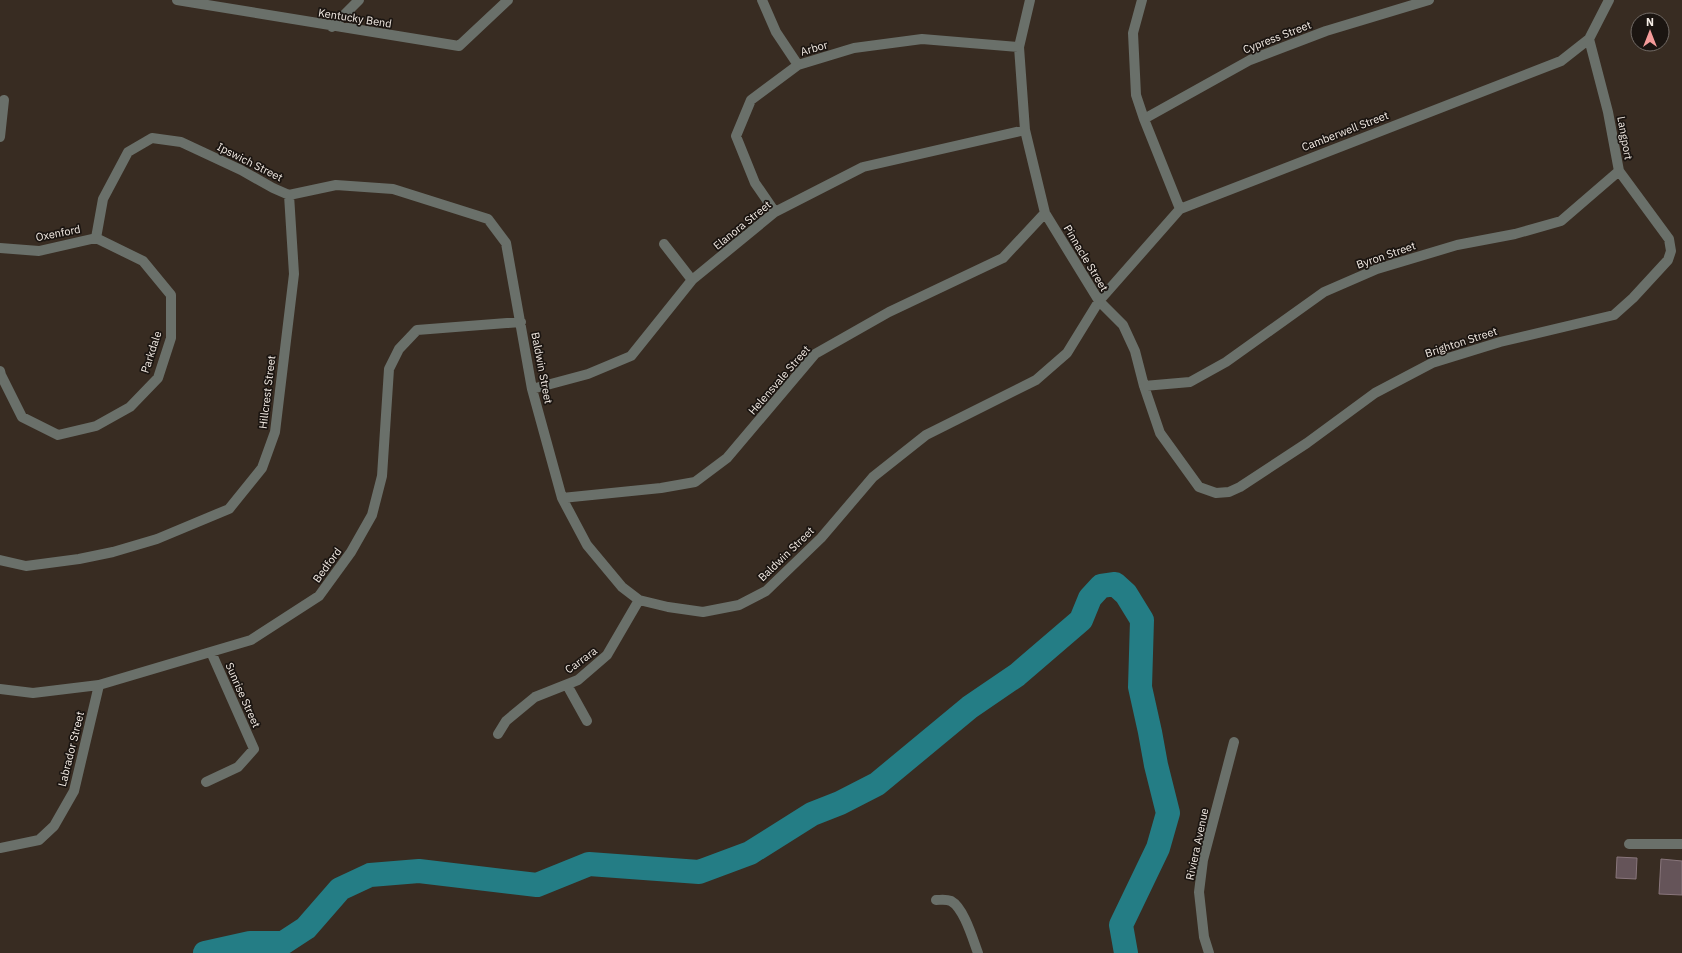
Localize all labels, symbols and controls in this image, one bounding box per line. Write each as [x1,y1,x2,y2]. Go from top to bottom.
street label: Kentucky Bend [317,5,393,31]
north arrow [1630,12,1670,52]
text: N [1646,15,1654,29]
street label: Cypress Street [1241,17,1313,56]
street label: Arbor [799,37,829,59]
street label: Camberwell Street [1300,108,1391,154]
street label: Langport [1614,115,1636,161]
street label: Ipswich Street [215,139,285,185]
street label: Elanora Street [710,197,774,253]
street label: Oxenford [34,222,82,244]
street label: Pinnacle Street [1061,222,1111,294]
street label: Byron Street [1355,238,1418,272]
street label: Brighton Street [1423,324,1499,360]
street label: Parkdale [138,329,164,375]
street label: Baldwin Street [528,331,556,405]
street label: Helensvale Street [745,342,813,418]
street label: Hillcrest Street [256,354,278,430]
street label: Baldwin Street [755,524,817,584]
street label: Bedford [310,545,344,585]
street label: Carrara [562,644,600,676]
street label: Sunrise Street [222,660,264,730]
street label: Labrador Street [55,710,87,788]
street label: Riviera Avenue [1183,807,1211,881]

